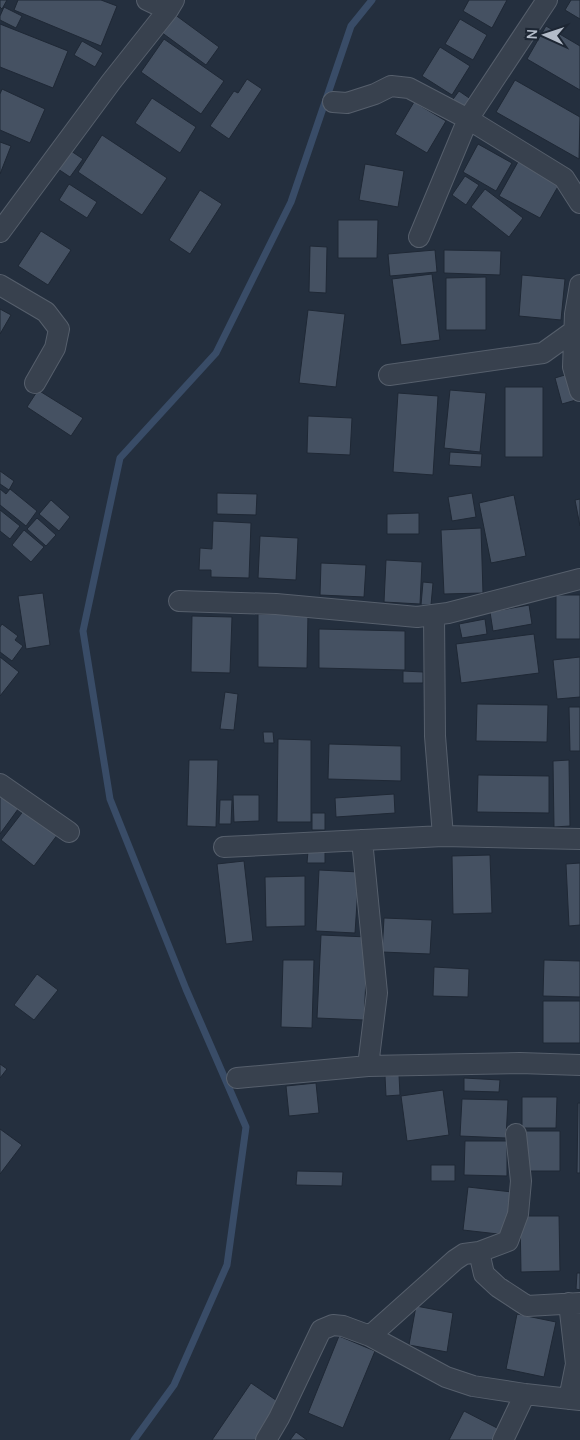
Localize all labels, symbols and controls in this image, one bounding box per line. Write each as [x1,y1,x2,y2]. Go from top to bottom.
north arrow [520,10,570,60]
text: N [522,29,541,40]

